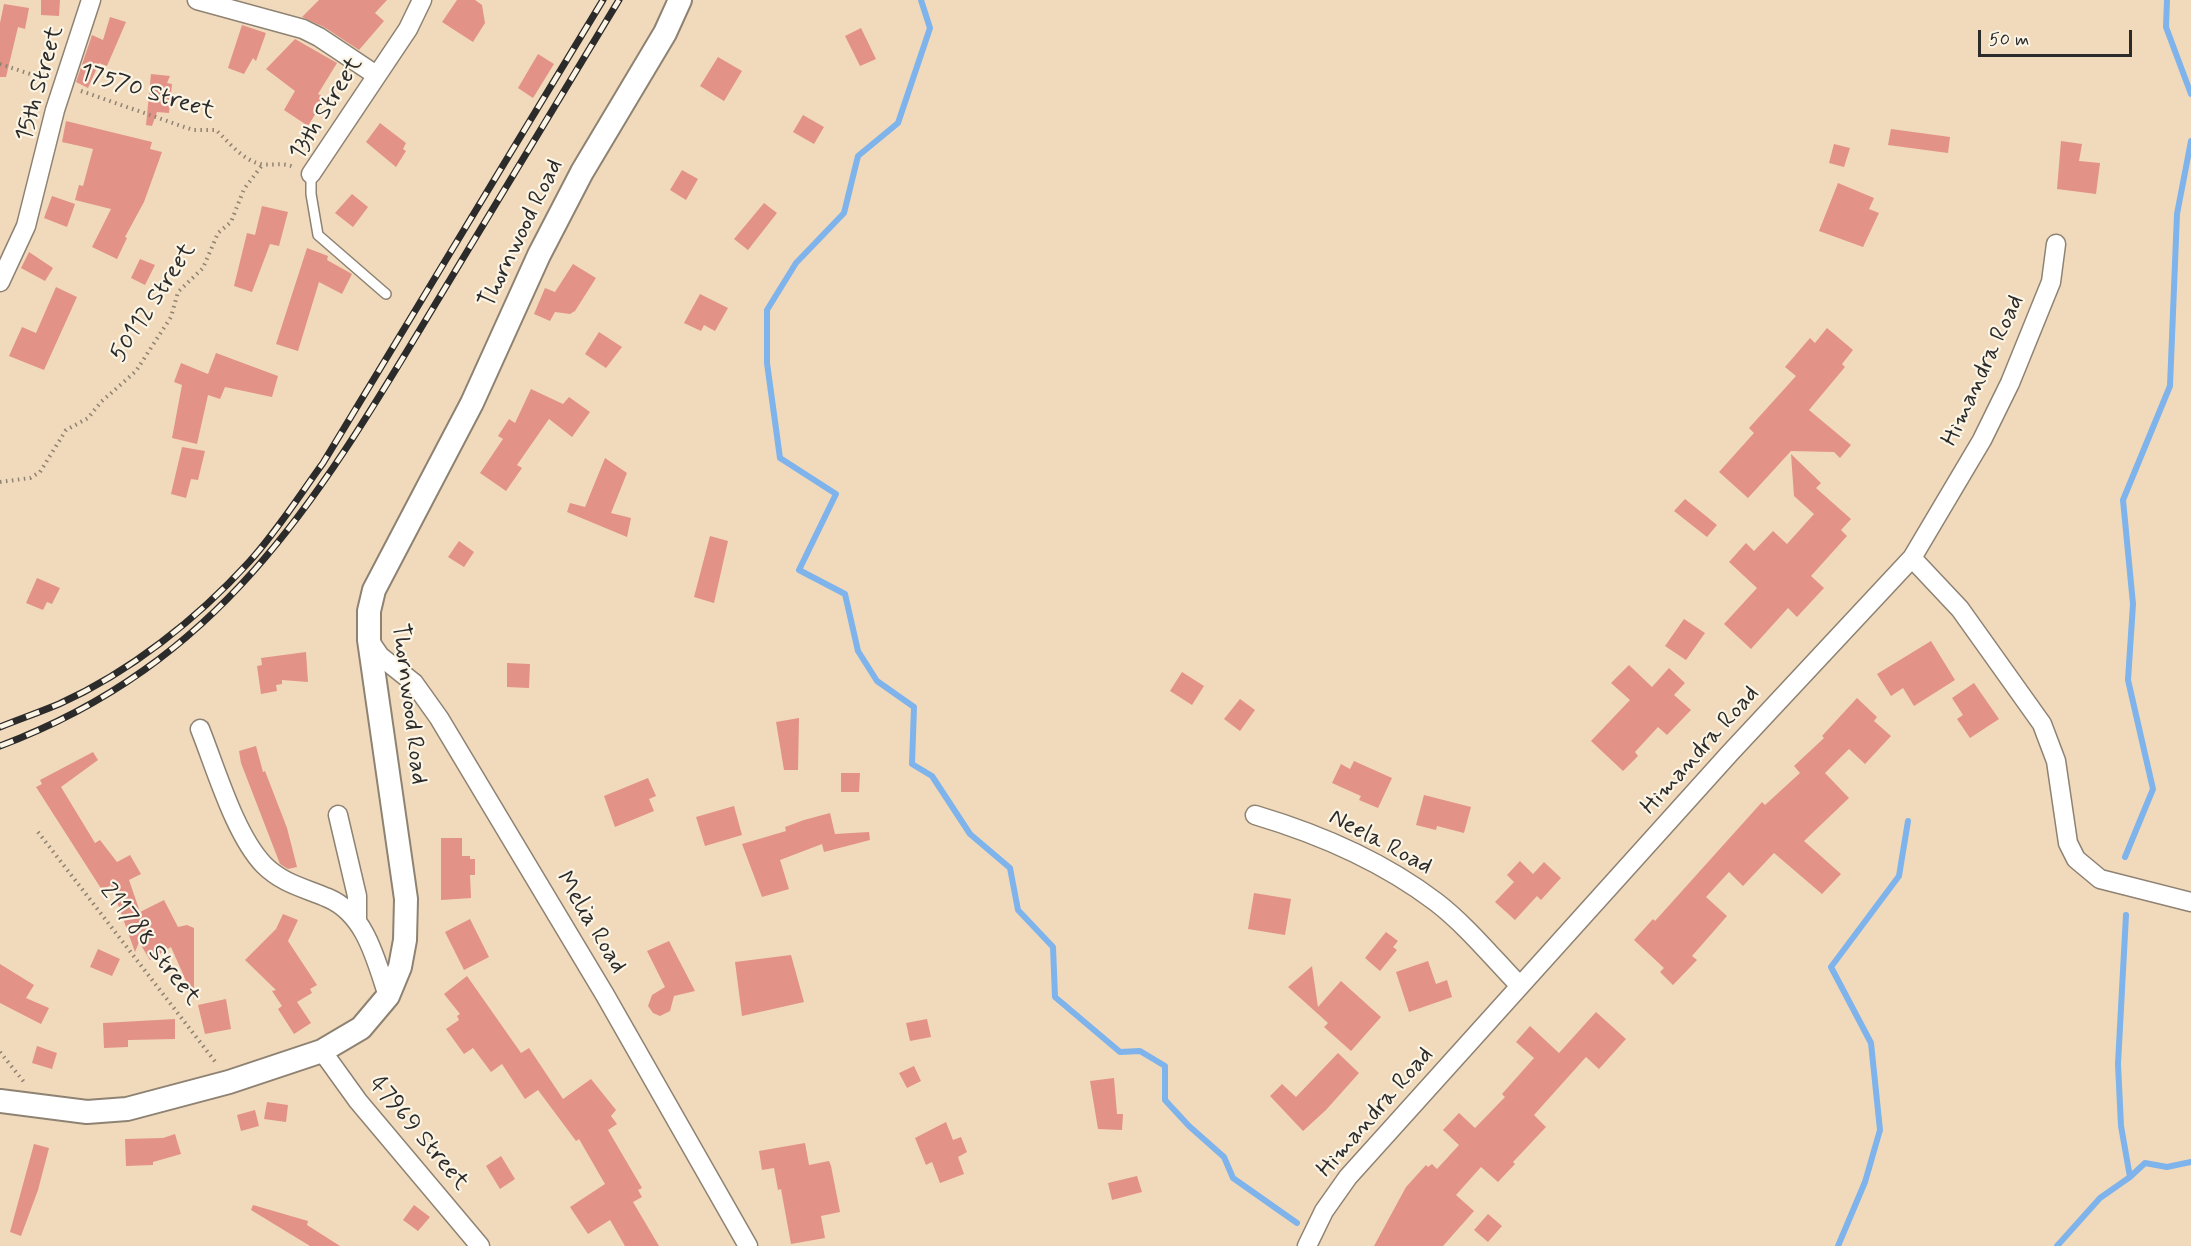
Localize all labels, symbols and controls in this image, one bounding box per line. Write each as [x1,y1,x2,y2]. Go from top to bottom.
scale bar [1981,18,2136,56]
street label: 15th Street [11,23,71,145]
text: 50 m [1989,28,2029,52]
street label: 13th Street [284,52,370,166]
street label: 17570 Street [76,59,218,127]
street label: Thornwood Road [474,155,570,313]
street label: 50112 Street [105,238,203,368]
street label: Himandra Road [1936,291,2032,451]
street label: Thornwood Road [384,622,432,786]
street label: Himandra Road [1636,681,1766,821]
street label: Neela Road [1323,804,1437,882]
street label: Melia Road [548,867,632,979]
street label: 211788 Street [92,878,206,1012]
street label: Himandra Road [1311,1042,1441,1184]
street label: 47969 Street [362,1071,474,1197]

